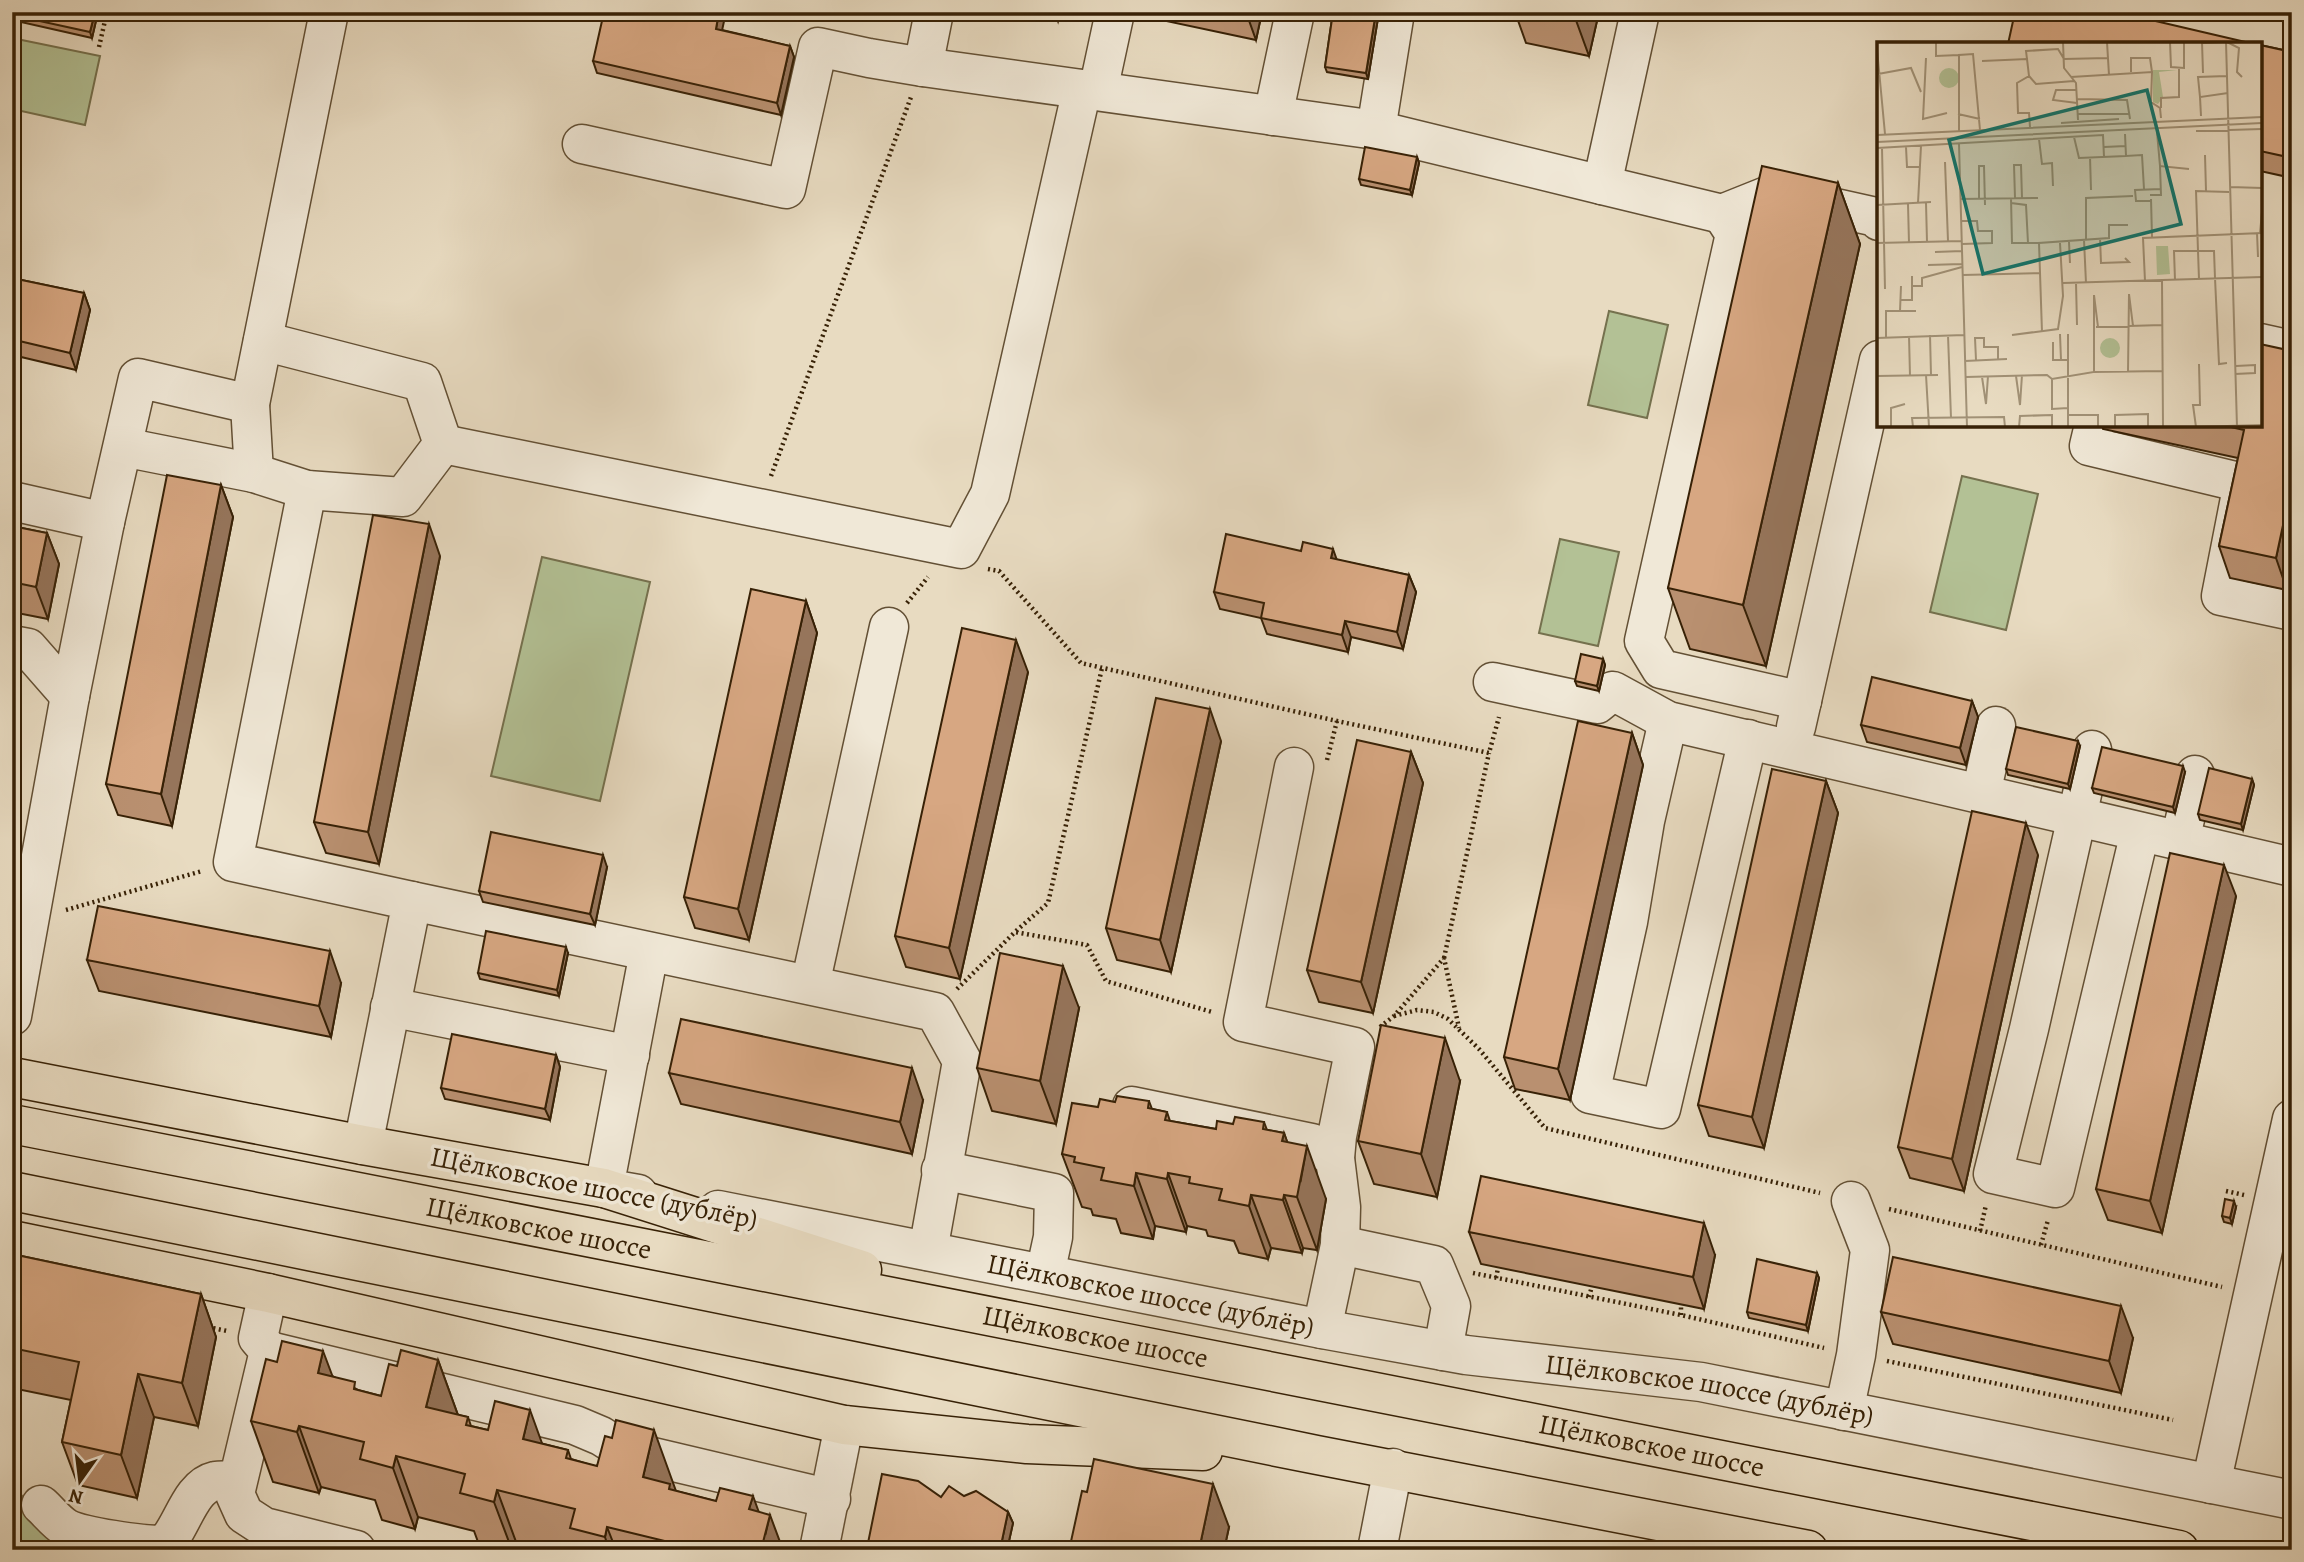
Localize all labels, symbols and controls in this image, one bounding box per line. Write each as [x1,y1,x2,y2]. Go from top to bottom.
inset map [1877,42,2262,427]
street label: Щёлковское шоссе (дублёр) [428,1140,760,1236]
street label: Щёлковское шоссе [423,1191,655,1267]
street label: Щёлковское шоссе (дублёр) [985,1247,1317,1343]
street label: Щёлковское шоссе [980,1299,1212,1375]
street label: Щёлковское шоссе (дублёр) [1543,1345,1877,1435]
street label: Щёлковское шоссе [1536,1405,1768,1486]
north arrow [46,1446,116,1516]
text: N [66,1482,86,1511]

